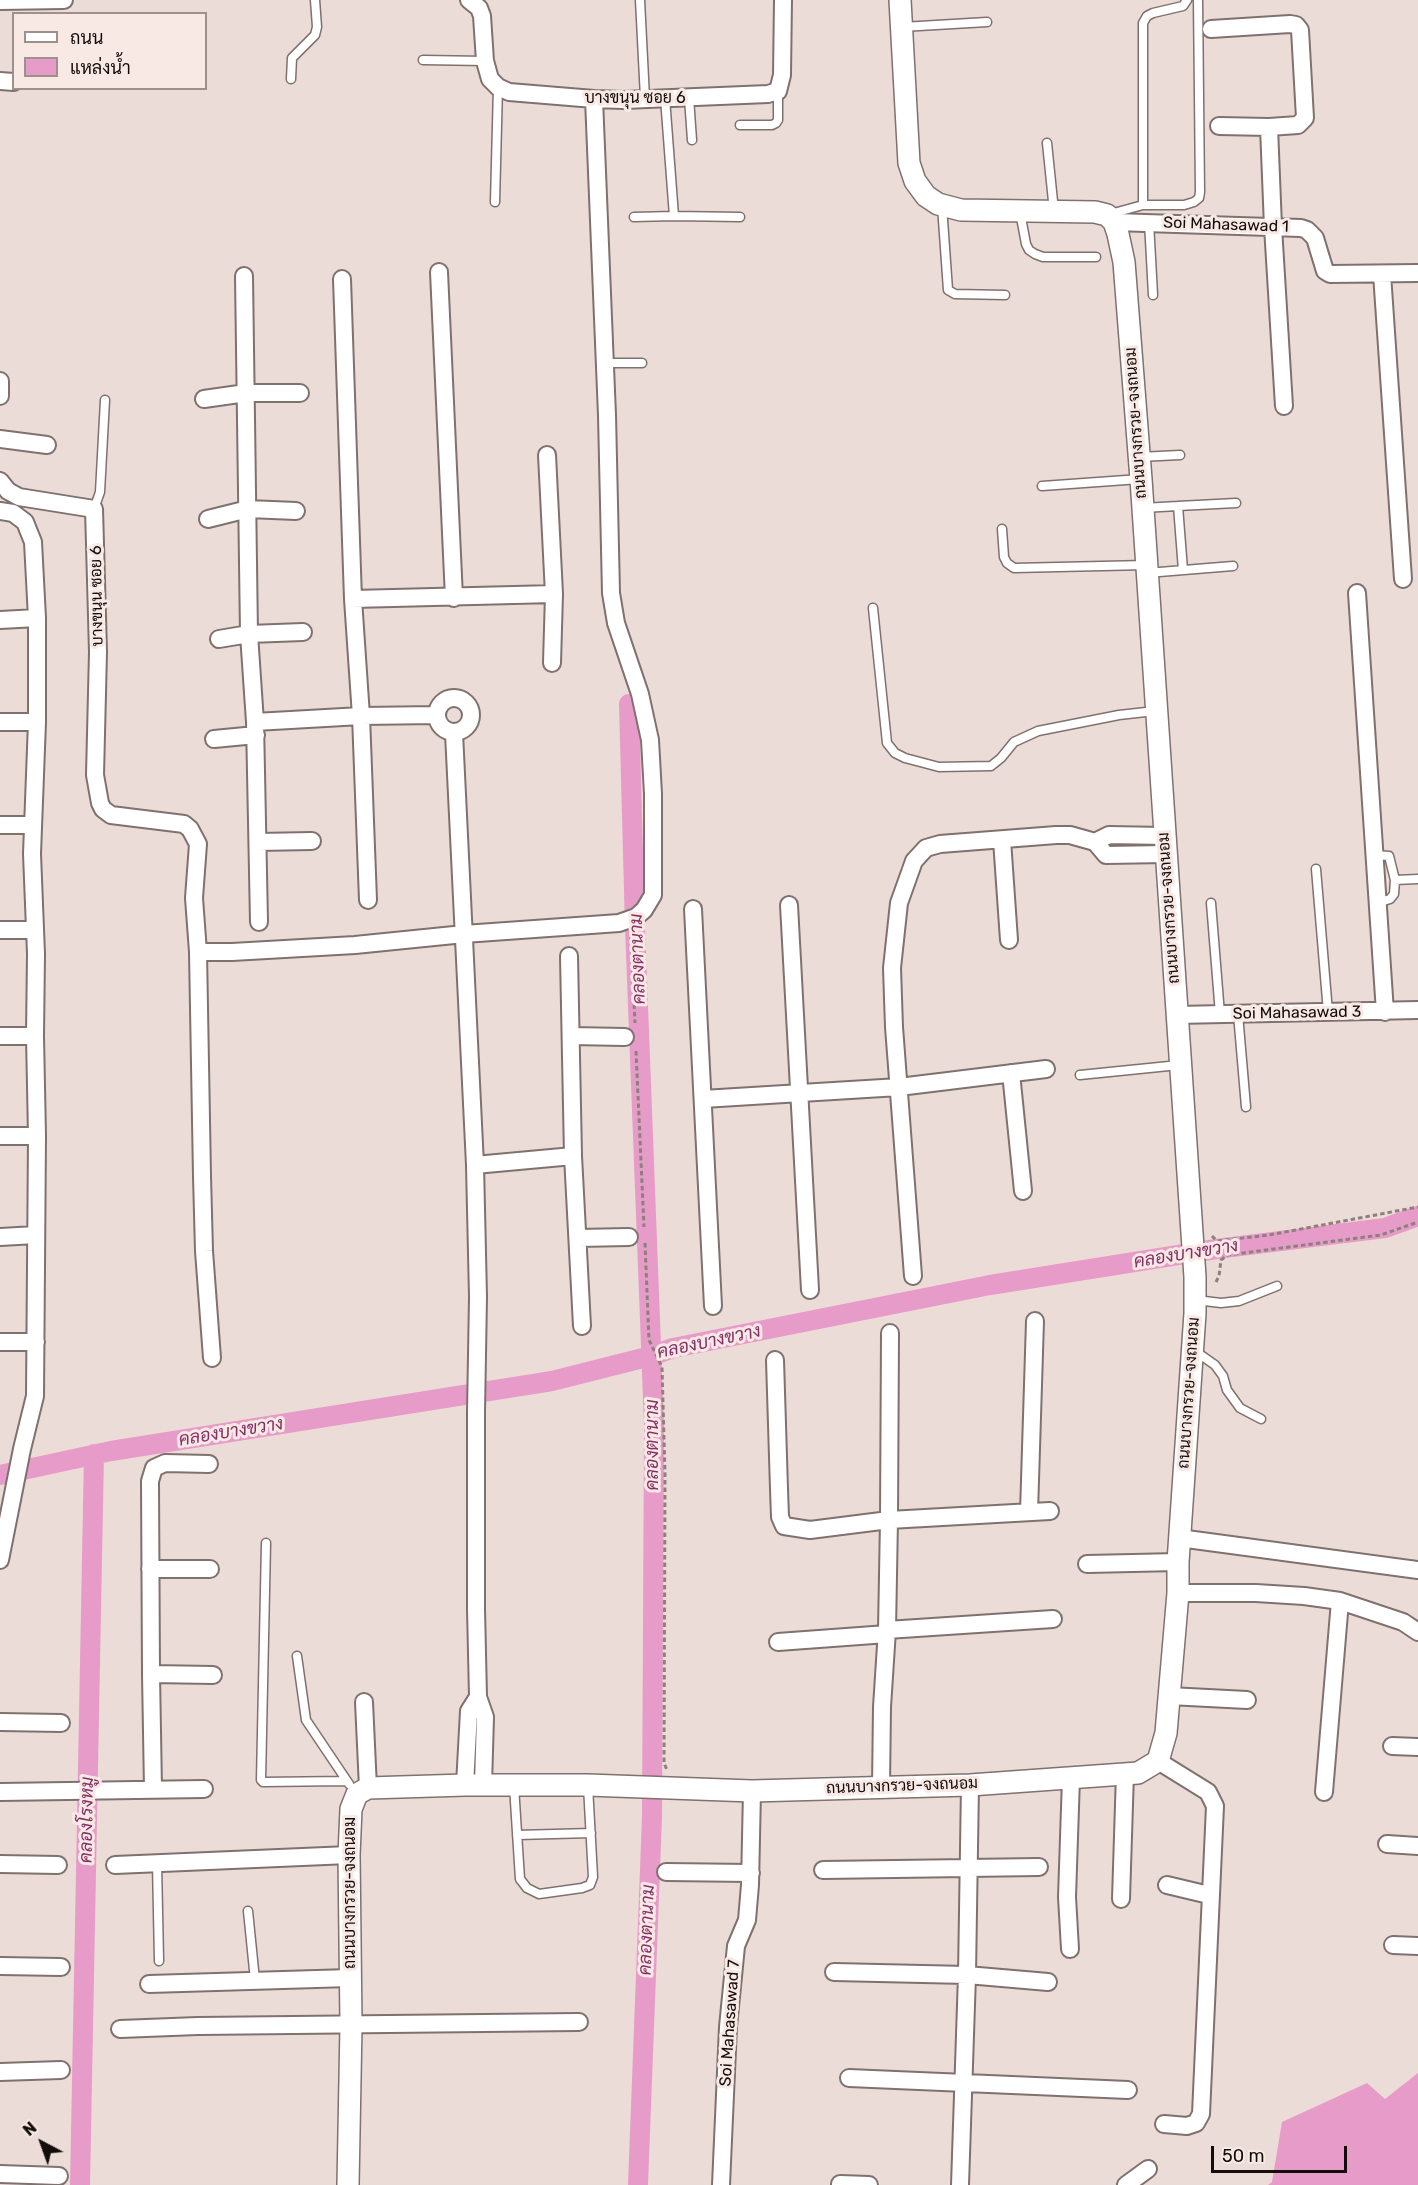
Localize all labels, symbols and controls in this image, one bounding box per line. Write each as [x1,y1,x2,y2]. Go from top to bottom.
legend [12,12,207,90]
text: ถนน [70,27,103,49]
text: แหล่งน้ำ [70,57,131,79]
street label: บางขนุน ซอย 6 [584,88,686,108]
street label: Soi Mahasawad 1 [1163,213,1289,237]
street label: ถนนบางกรวย-จงถนอม [1121,347,1151,499]
street label: บางขนุน ซอย 6 [87,545,107,647]
street label: ถนนบางกรวย-จงถนอม [1154,832,1184,984]
water label: คลองตานาม [626,913,650,1005]
street label: Soi Mahasawad 3 [1233,1002,1361,1024]
water label: คลองบางขวาง [1132,1235,1240,1273]
street label: ถนนบางกรวย-จงถนอม [1174,1317,1204,1469]
water label: คลองบางขวาง [655,1320,763,1364]
water label: คลองตานาม [642,1400,664,1490]
water label: คลองบางขวาง [177,1413,285,1451]
street label: ถนนบางกรวย-จงถนอม [826,1774,978,1798]
water label: คลองโรงหมู [75,1777,99,1863]
street label: ถนนบางกรวย-จงถนอม [340,1817,360,1969]
water label: คลองตานาม [635,1884,659,1976]
street label: Soi Mahasawad 7 [716,1959,744,2087]
north arrow [12,2113,72,2173]
text: N [19,2118,40,2140]
scale bar [1214,2134,1350,2172]
text: 50 m [1222,2145,1265,2167]

